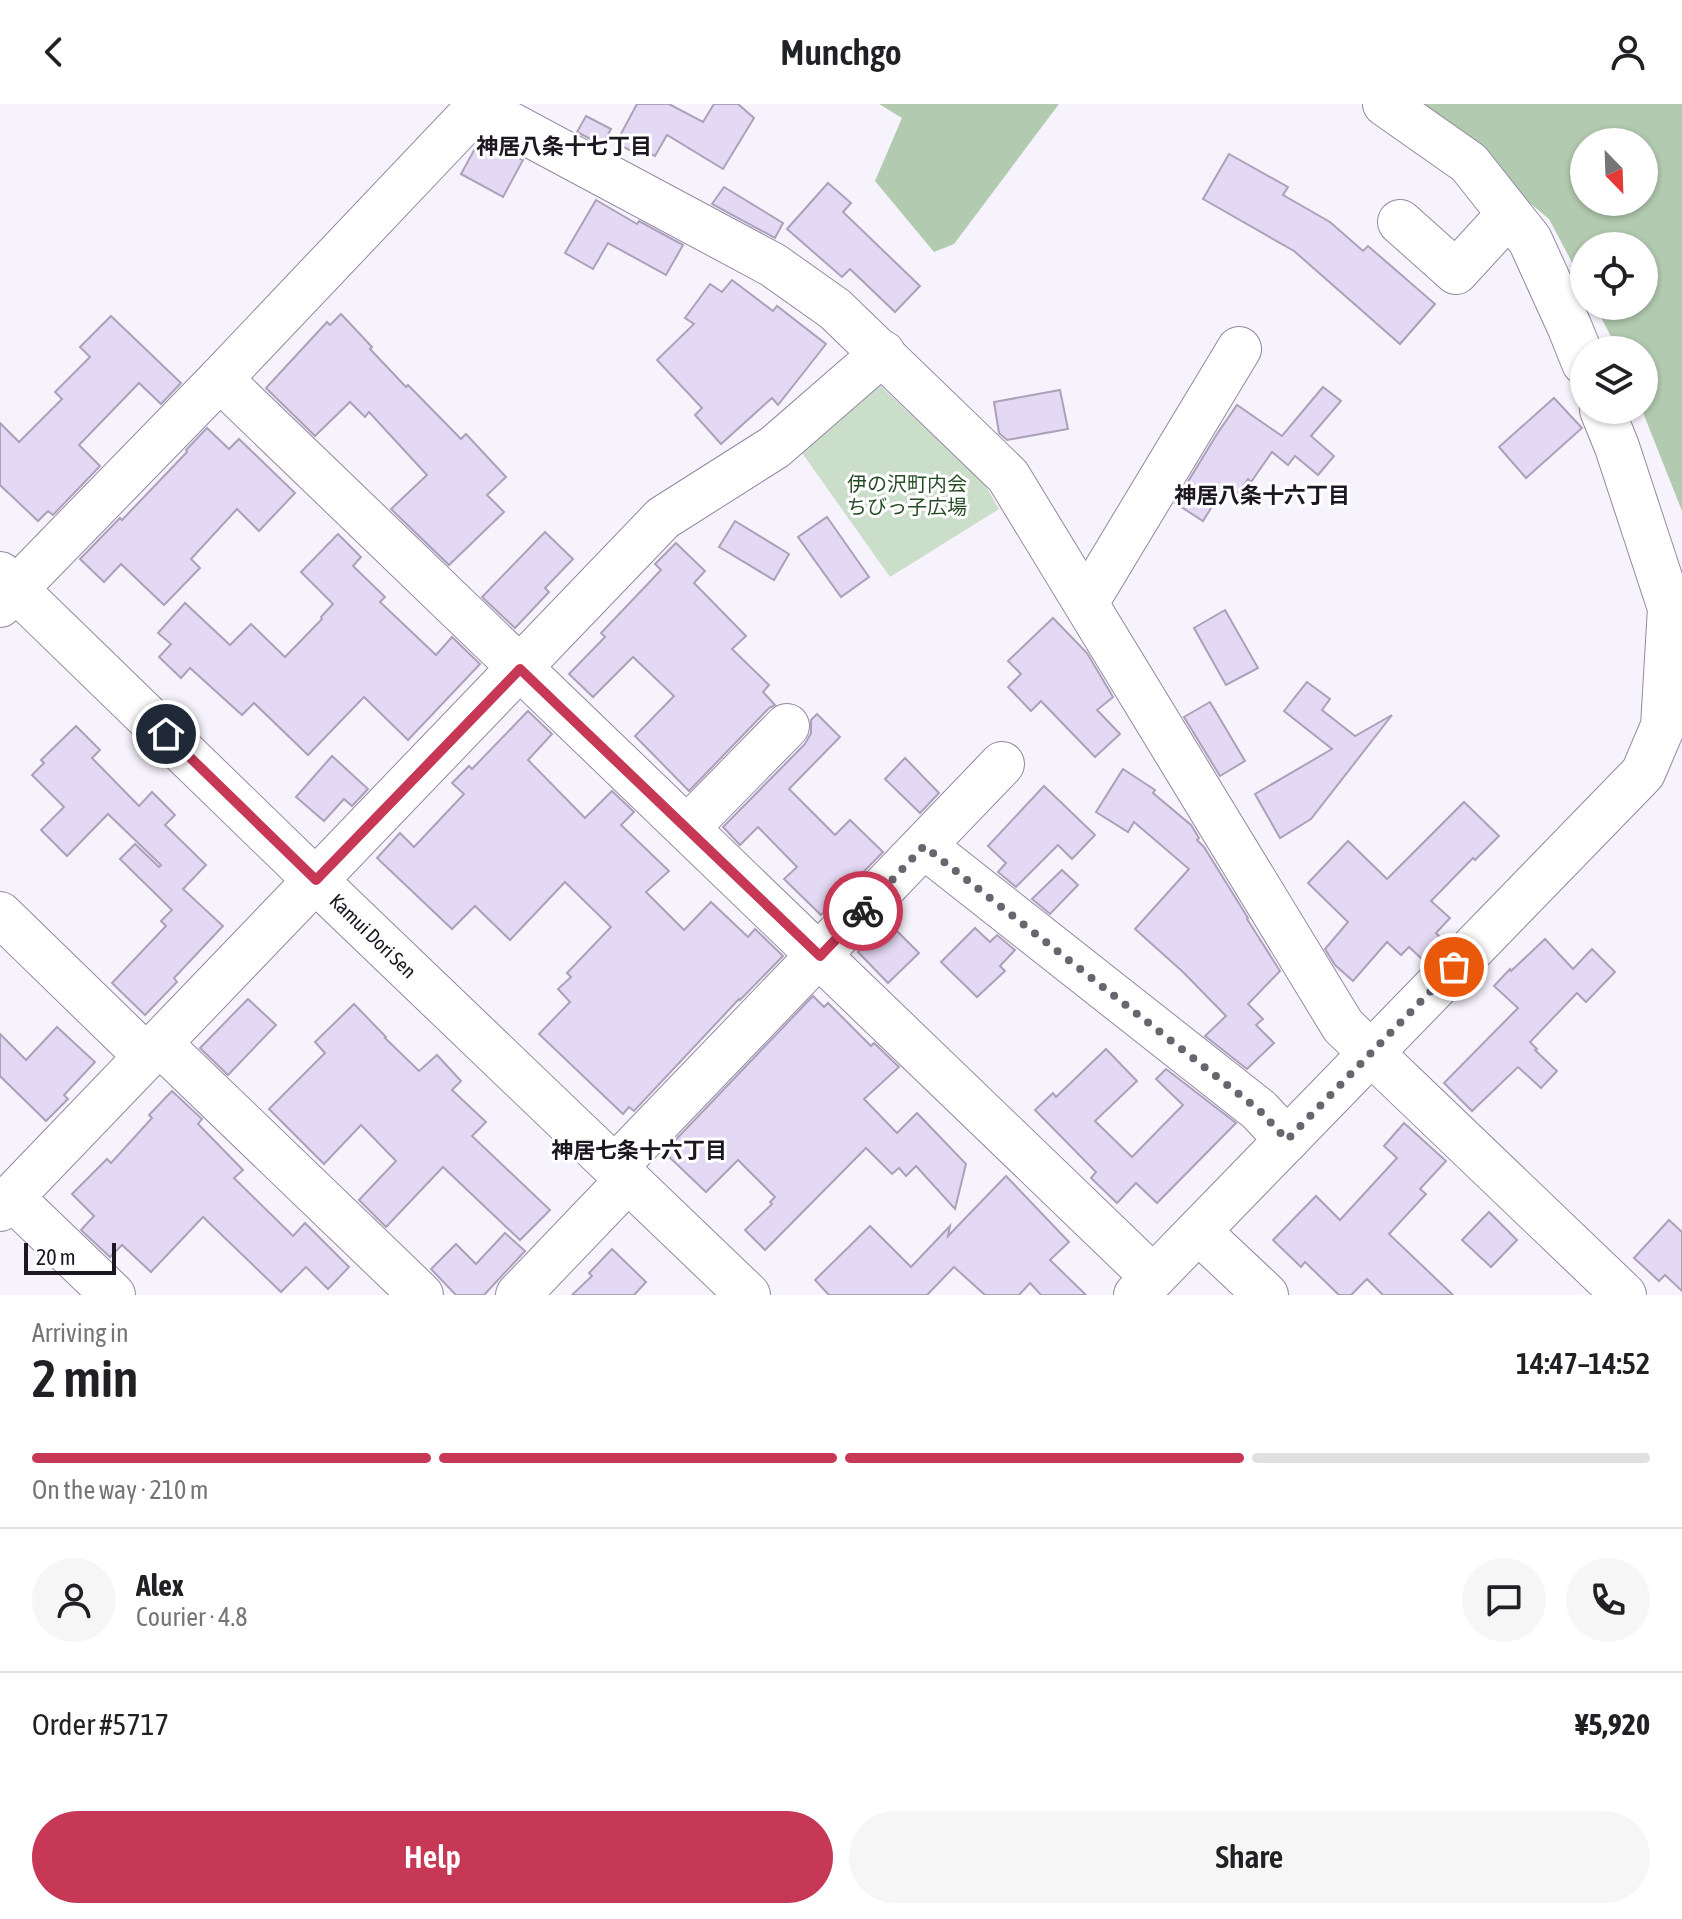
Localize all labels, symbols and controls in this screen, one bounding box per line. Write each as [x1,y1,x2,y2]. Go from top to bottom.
icon: back [32,30,76,74]
icon: person [1606,30,1650,74]
text: Munchgo [780,31,902,73]
north arrow [1570,128,1658,216]
map controls [1570,128,1658,424]
district label: 神居八条十七丁目 [476,133,652,159]
button: locate [1570,232,1658,320]
button: layers [1570,336,1658,424]
park label: 伊の沢町内会 ちびっ子広場 [847,472,967,518]
district label: 神居八条十六丁目 [1174,482,1350,508]
pin [132,700,200,768]
icon: home [144,712,188,756]
courier [823,871,903,951]
street label: Kamui Dori Sen [325,889,421,983]
icon: bike [841,889,885,933]
pin [1420,933,1488,1001]
icon: bag [1432,945,1476,989]
district label: 神居七条十六丁目 [551,1137,727,1163]
scale bar [24,1239,116,1275]
text: 20 m [36,1244,76,1270]
text: Arriving in [32,1318,129,1348]
text: 14:47–14:52 [1516,1346,1650,1380]
text: 2 min [32,1348,138,1408]
text: On the way · 210 m [32,1475,209,1505]
button: person [32,1558,116,1642]
button: chat [1462,1558,1546,1642]
button: phone [1566,1558,1650,1642]
text: Alex [136,1568,184,1602]
text: Courier · 4.8 [136,1602,247,1632]
text: Order #5717 [32,1707,169,1741]
text: ¥5,920 [1575,1707,1650,1741]
button: Help [32,1811,833,1903]
button: Share [849,1811,1650,1903]

